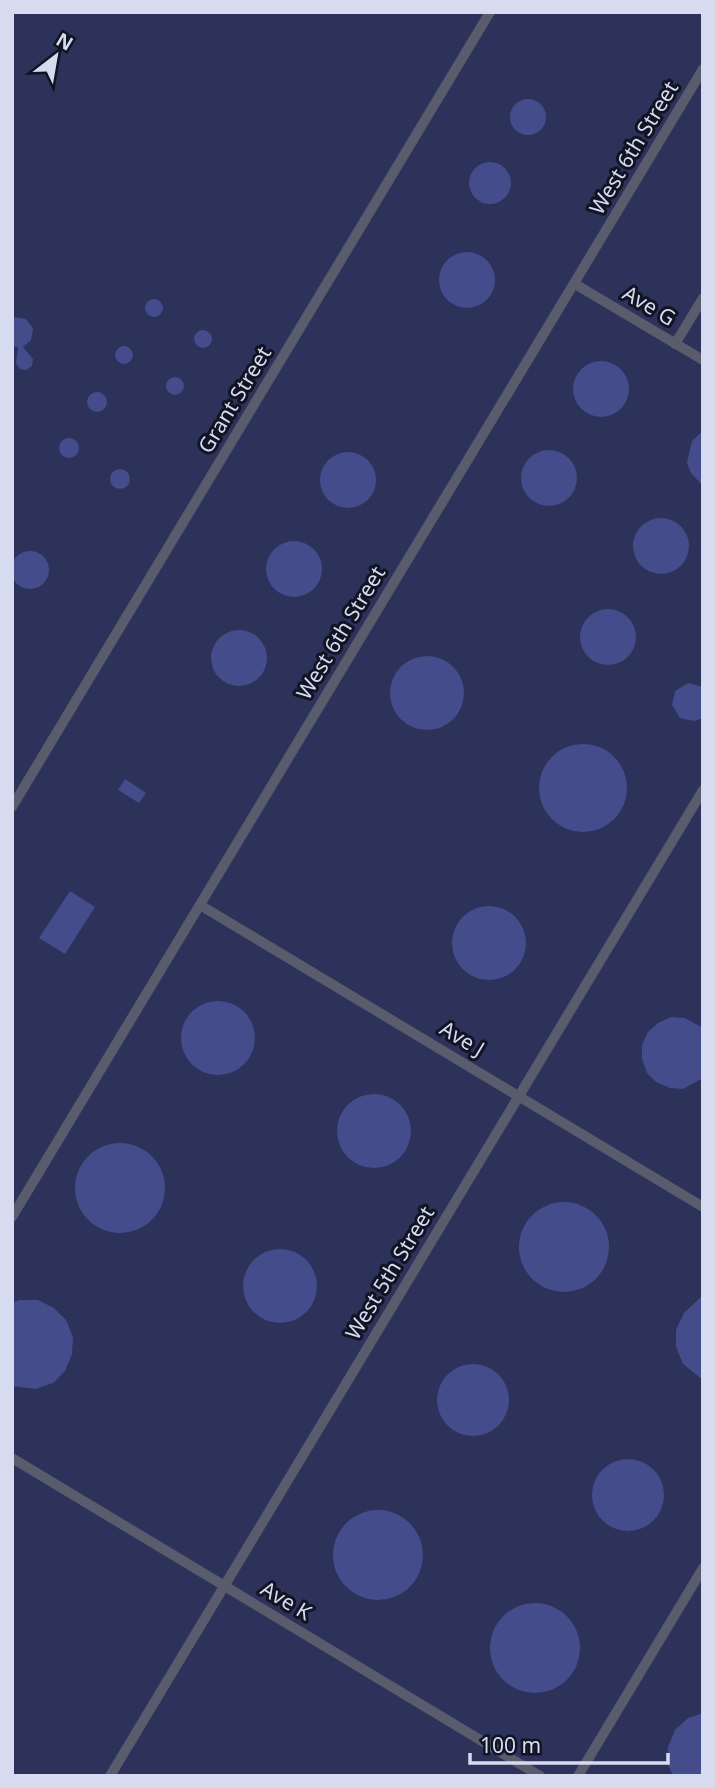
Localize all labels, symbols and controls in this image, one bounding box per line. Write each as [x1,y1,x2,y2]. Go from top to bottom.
north arrow [21,21,91,91]
text: N [51,26,78,57]
street label: West 6th Street [582,75,684,219]
street label: Ave G [618,279,681,332]
street label: Grant Street [191,341,277,458]
street label: West 6th Street [289,560,391,704]
street label: Ave J [435,1014,490,1062]
street label: West 5th Street [338,1200,440,1344]
street label: Ave K [256,1574,317,1626]
scale bar [470,1722,668,1766]
text: 100 m [480,1731,541,1759]

